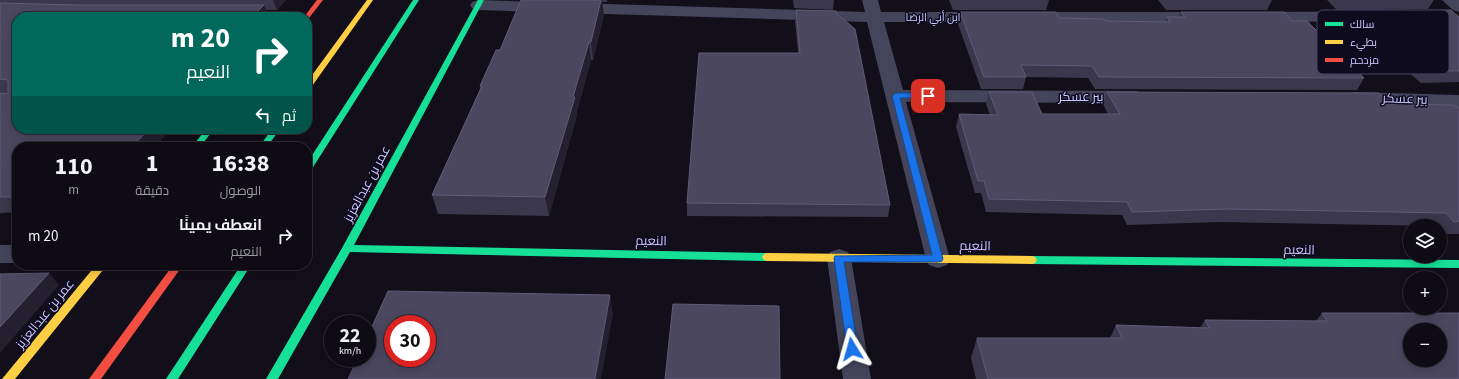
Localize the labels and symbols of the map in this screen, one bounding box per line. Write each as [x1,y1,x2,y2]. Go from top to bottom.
street label: ابن أبي الرضا [905,10,961,26]
legend [1317,10,1449,74]
text: سالك [1350,17,1374,32]
text: بطيء [1350,35,1377,51]
text: مزدحم [1350,53,1379,68]
pin [911,79,945,113]
street label: بير عسكر [1057,88,1104,106]
street label: بير عسكر [1381,89,1428,109]
street label: عمر بن عبدالعزيز [339,143,395,226]
street label: النعيم [635,232,667,250]
street label: النعيم [959,237,991,255]
street label: النعيم [1283,241,1315,259]
street label: عمر بن عبدالعزيز [11,276,79,353]
speed limit sign: 30 [384,315,436,367]
position arrow [831,328,873,370]

